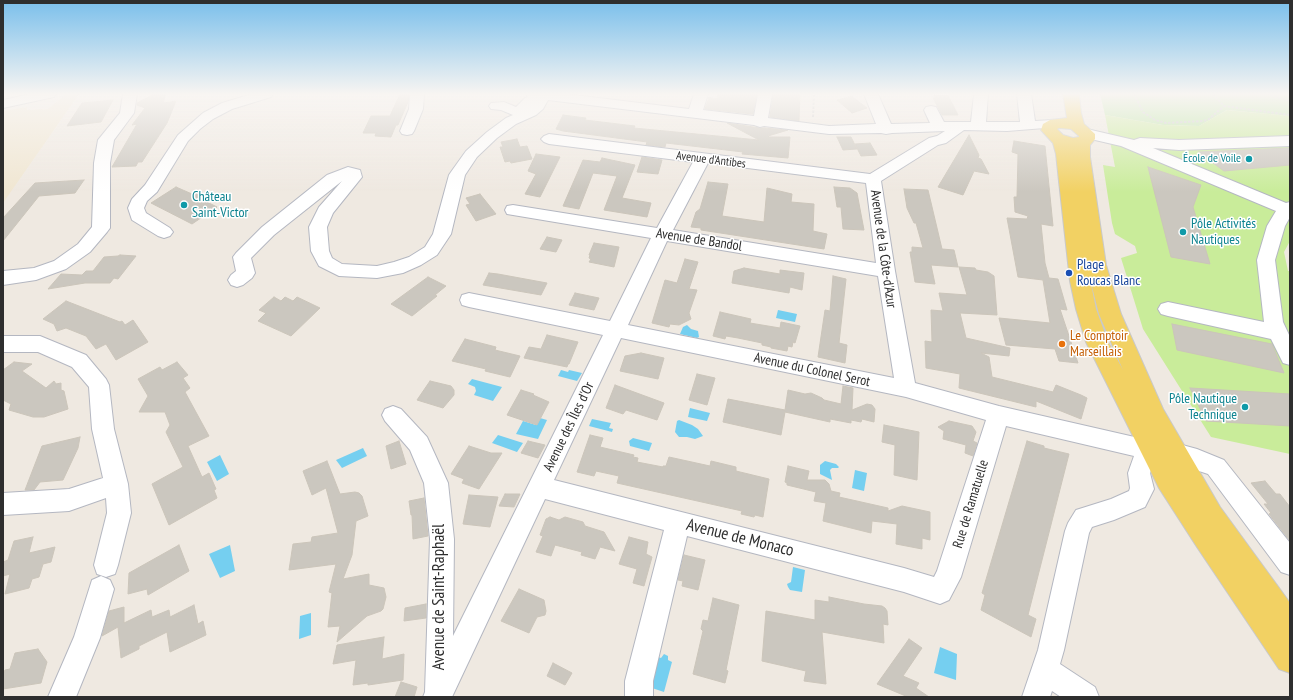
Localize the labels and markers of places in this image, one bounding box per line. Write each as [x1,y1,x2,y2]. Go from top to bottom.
place label: École de Voile [1183,152,1241,166]
marker: École de Voile [1244,154,1254,164]
place label: Château Saint-Victor [192,189,248,222]
marker: Château Saint-Victor [179,200,189,210]
place label: Pôle Activités Nautiques [1191,216,1256,248]
marker: Pôle Activités Nautiques [1178,227,1188,237]
place label: Plage Roucas Blanc [1077,257,1140,290]
marker: Plage Roucas Blanc [1064,268,1074,278]
place label: Le Comptoir Marseillais [1070,328,1128,360]
marker: Le Comptoir Marseillais [1057,339,1067,349]
place label: Pôle Nautique Technique [1169,391,1237,424]
marker: Pôle Nautique Technique [1240,402,1250,412]

